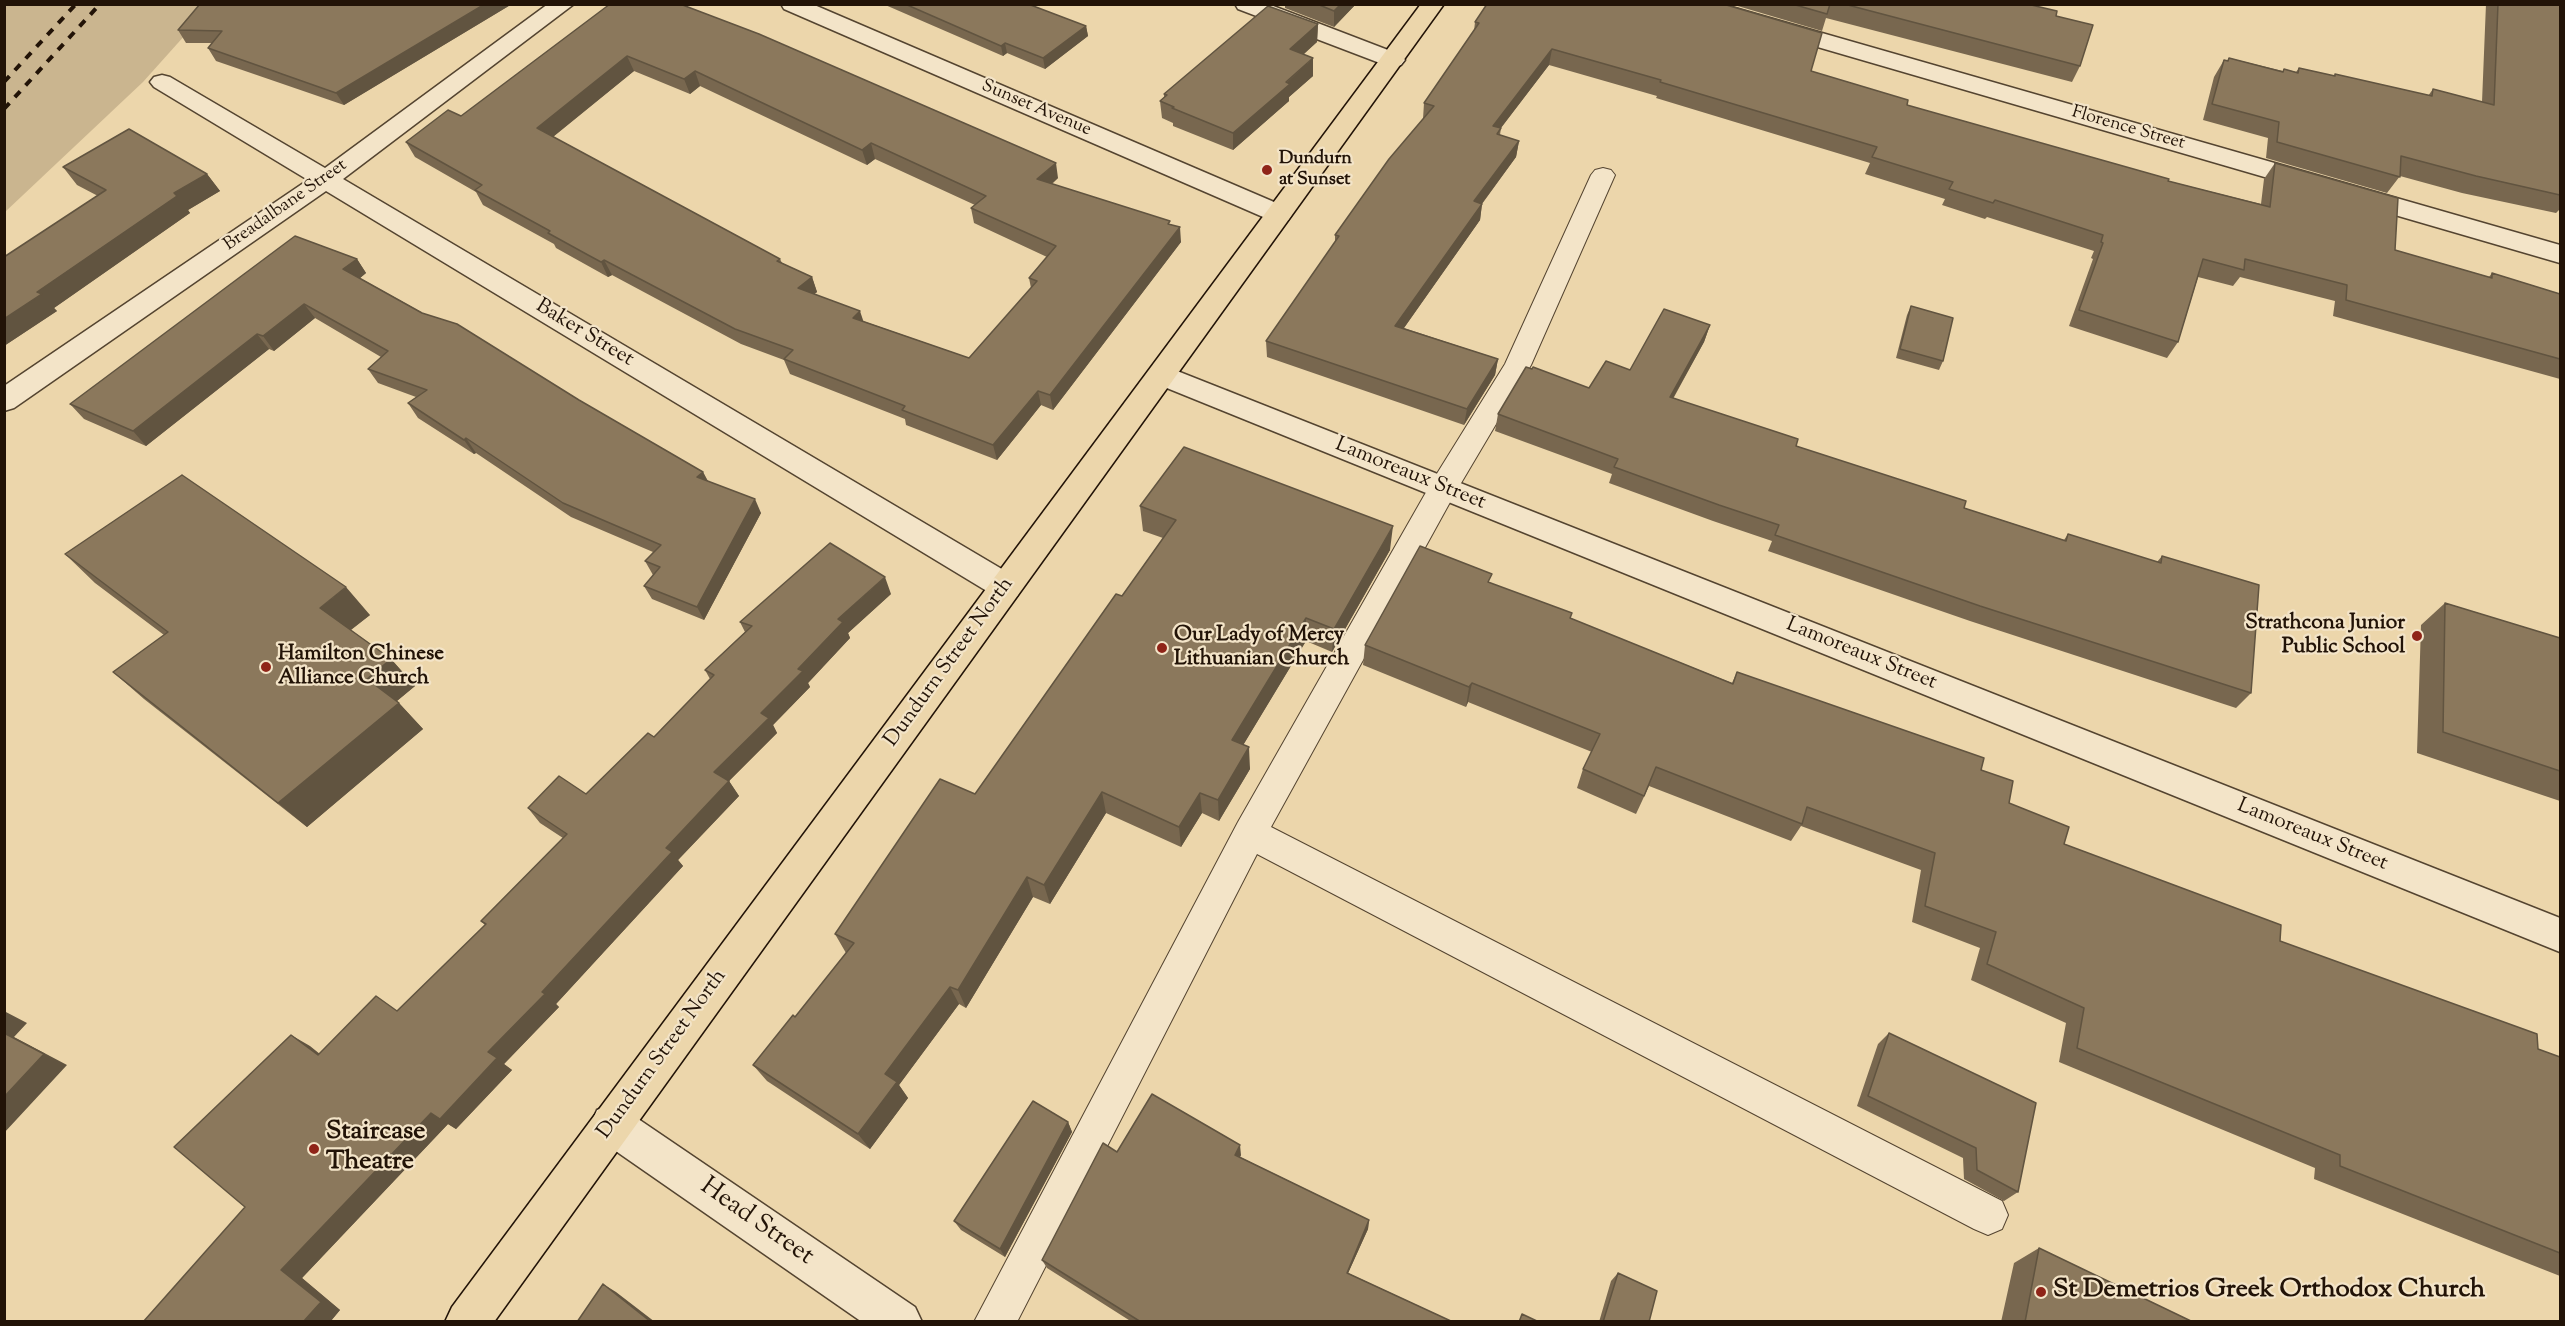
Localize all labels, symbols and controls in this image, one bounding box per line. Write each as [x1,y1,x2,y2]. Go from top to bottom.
street label: Sunset Avenue [978,76,1094,142]
street label: Florence Street [2069,102,2187,156]
place label: Dundurn at Sunset [1279,149,1352,192]
street label: Breadalbane Street [220,155,352,257]
marker: Dundurn at Sunset [1260,163,1274,177]
street label: Baker Street [530,295,638,373]
street label: Lamoreaux Street [1331,433,1489,517]
street label: Dundurn Street North [880,573,1020,753]
place label: Strathcona Junior Public School [2245,611,2405,661]
street label: Lamoreaux Street [1782,613,1940,697]
place label: Our Lady of Mercy Lithuanian Church [1174,623,1349,673]
marker: Strathcona Junior Public School [2410,629,2424,643]
marker: Our Lady of Mercy Lithuanian Church [1155,641,1169,655]
place label: Hamilton Chinese Alliance Church [278,642,444,692]
marker: Hamilton Chinese Alliance Church [259,660,273,674]
street label: Lamoreaux Street [2233,794,2391,878]
street label: Dundurn Street North [593,965,733,1145]
place label: Staircase Theatre [326,1118,425,1180]
marker: Staircase Theatre [307,1142,321,1156]
street label: Head Street [693,1172,819,1274]
place label: St Demetrios Greek Orthodox Church [2053,1276,2485,1308]
marker: St Demetrios Greek Orthodox Church [2034,1285,2048,1299]

